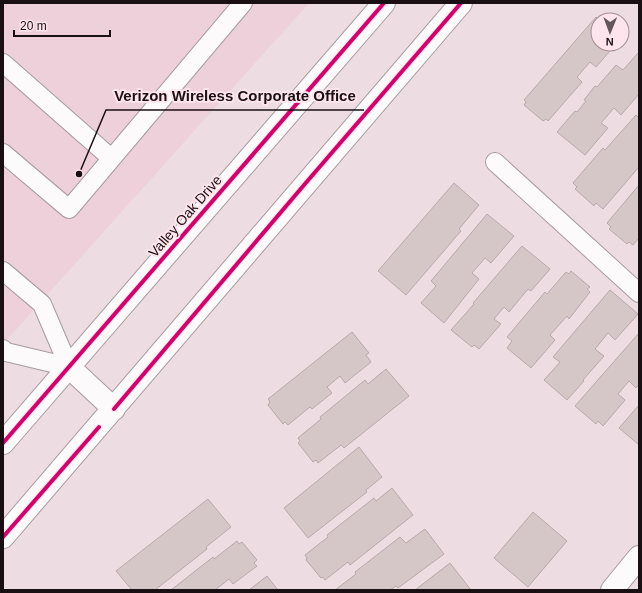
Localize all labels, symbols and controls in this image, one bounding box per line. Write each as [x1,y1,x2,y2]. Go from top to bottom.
scale bar [14,12,110,38]
north arrow [590,12,630,52]
text: 20 m [20,19,47,33]
text: N [606,36,614,48]
callout: Verizon Wireless Corporate Office [106,83,364,110]
text: Verizon Wireless Corporate Office [114,87,356,104]
street label: Valley Oak Drive [145,172,225,260]

